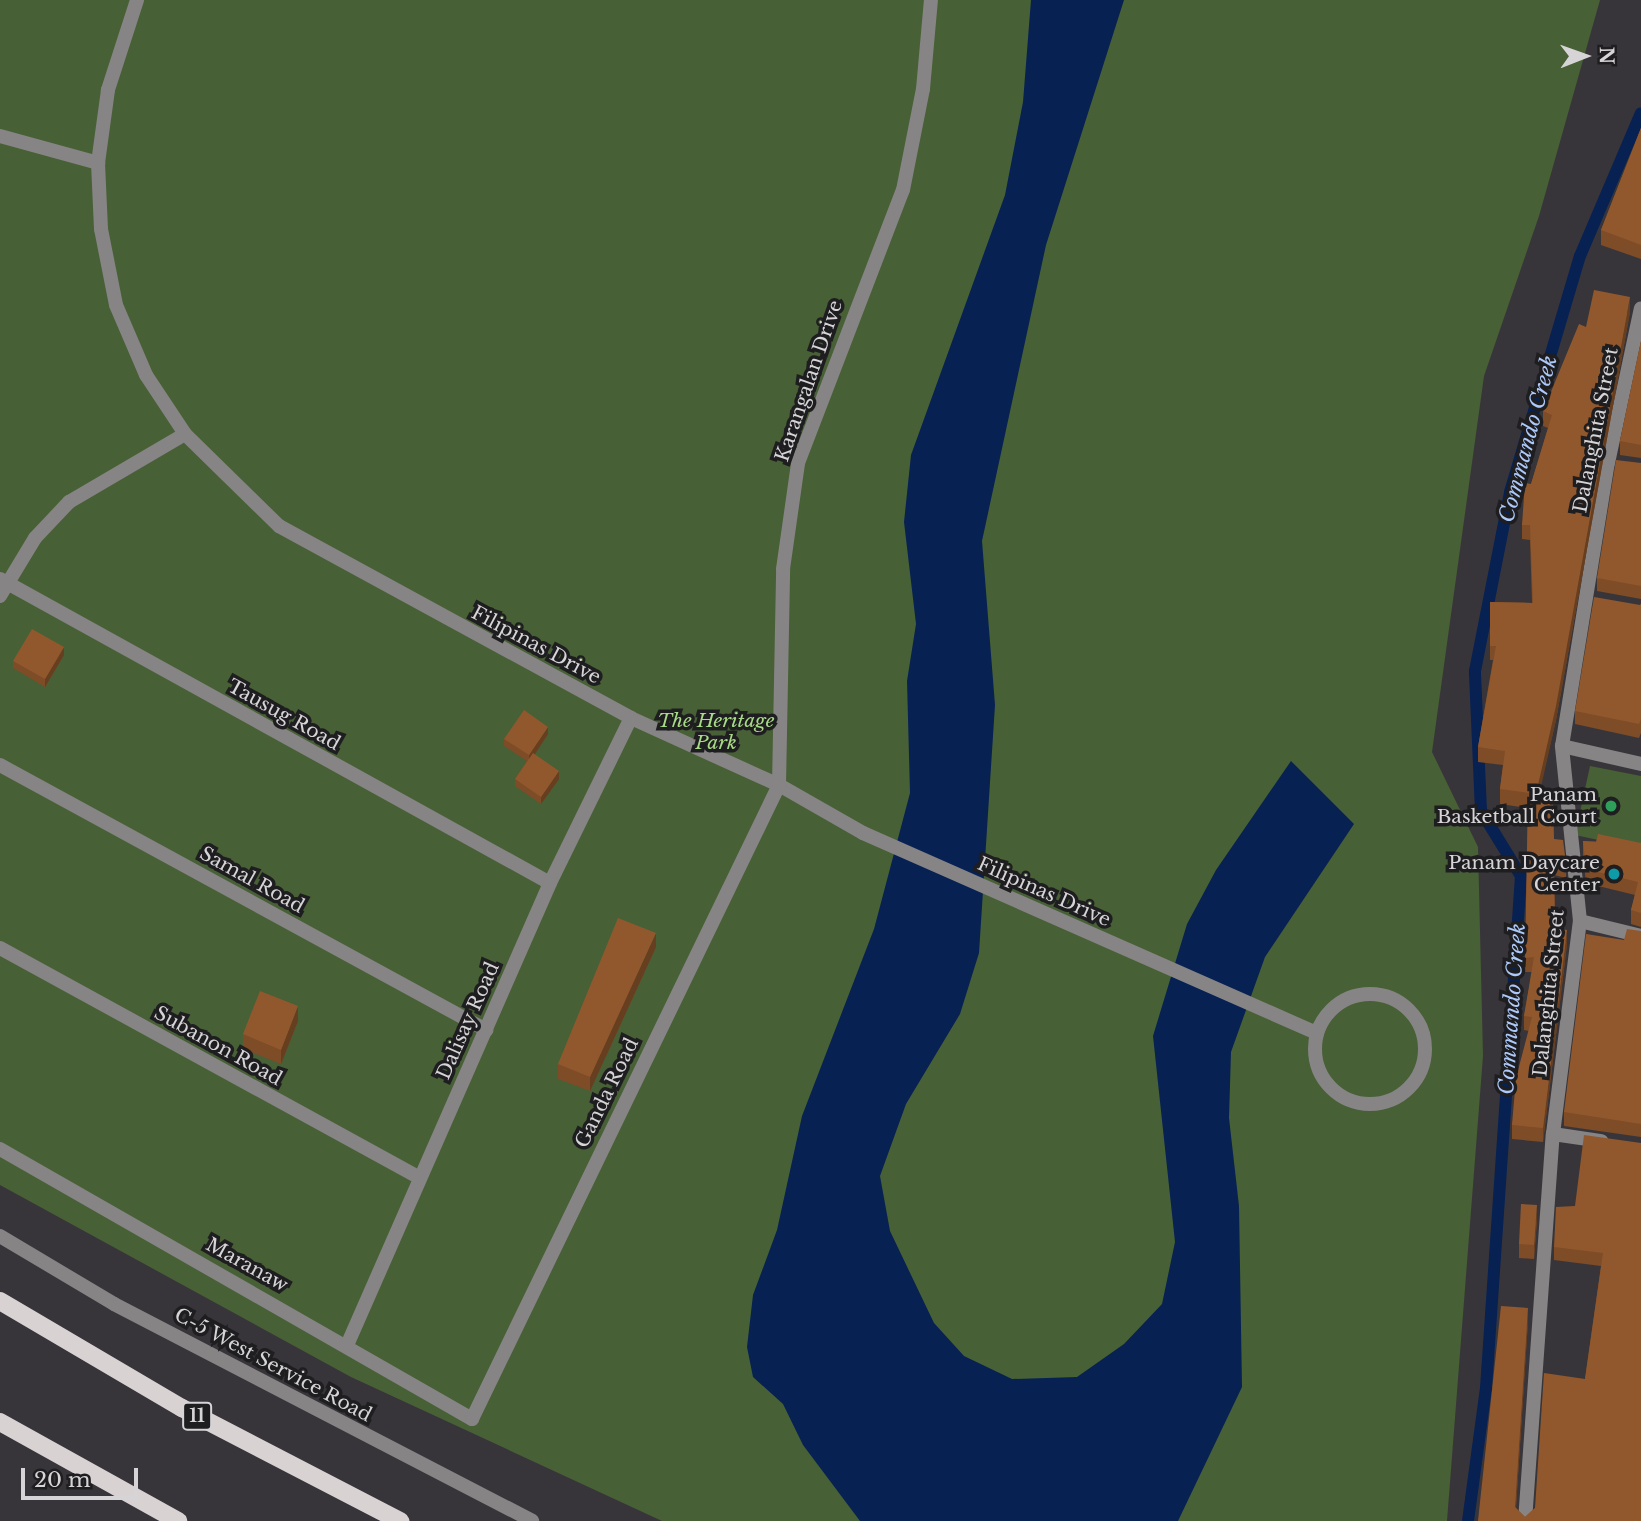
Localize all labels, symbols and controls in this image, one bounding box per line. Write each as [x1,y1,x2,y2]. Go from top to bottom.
north arrow [1550,21,1620,91]
text: N [1595,46,1618,65]
street label: Karangalan Drive [771,297,847,465]
street label: Dalanghita Street [1569,345,1623,515]
water label: Commando Creek [1494,353,1562,525]
street label: Filipinas Drive [467,601,605,689]
street label: Tausug Road [224,675,344,755]
park label: The Heritage Park [658,710,774,754]
place label: Panam Basketball Court [1437,784,1597,828]
marker: Panam Basketball Court [1603,798,1619,814]
street label: Samal Road [196,842,308,918]
street label: Filipinas Drive [974,852,1114,932]
place label: Panam Daycare Center [1448,852,1600,896]
marker: Panam Daycare Center [1606,866,1622,882]
street label: Dalanghita Street [1529,908,1569,1078]
water label: Commando Creek [1493,922,1531,1096]
street label: Dalisay Road [432,958,504,1084]
street label: Subanon Road [150,1001,286,1091]
street label: Ganda Road [571,1034,643,1152]
street label: Maranaw [202,1233,292,1297]
street label: C-5 West Service Road [170,1303,376,1427]
road number: 11 [181,1401,213,1430]
scale bar [24,1454,142,1498]
text: 20 m [34,1467,91,1493]

